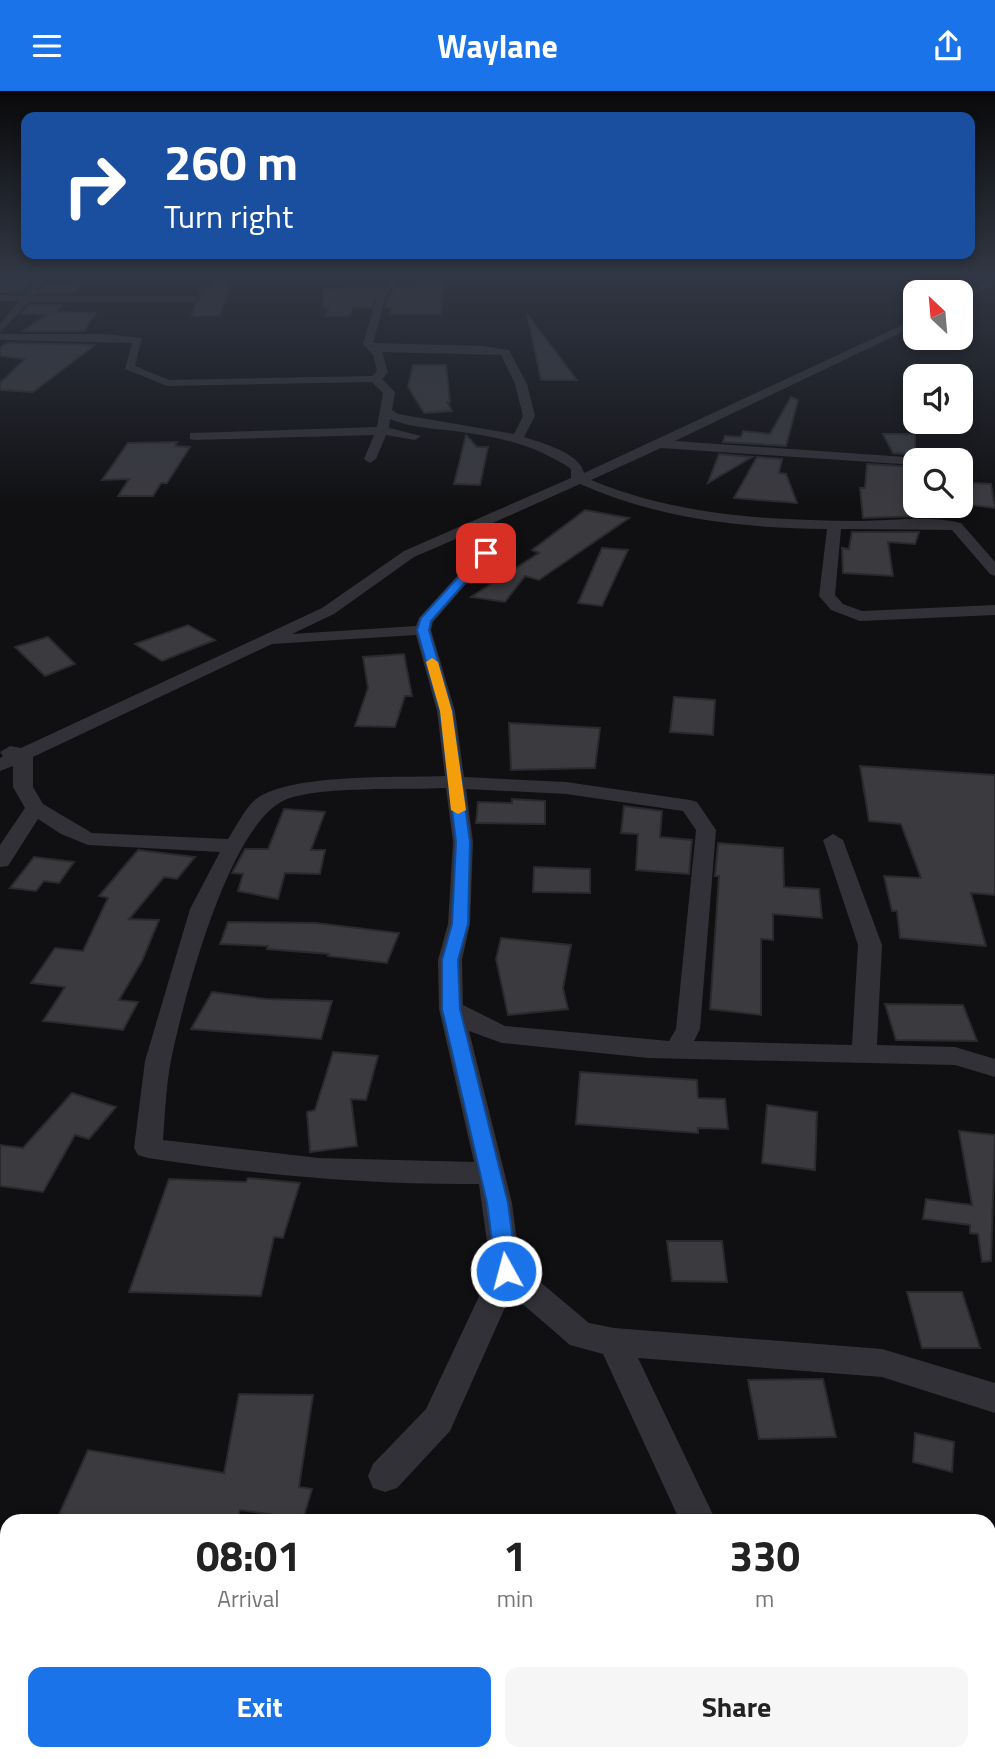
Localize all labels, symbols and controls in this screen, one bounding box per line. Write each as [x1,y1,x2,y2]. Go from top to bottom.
text: Waylane [437,22,558,70]
icon: menu [28,27,66,65]
icon: share [929,27,967,65]
text: 260 m [164,124,298,199]
icon: right [49,140,140,231]
text: Turn right [164,192,293,240]
north arrow [903,280,973,350]
map controls [903,280,973,518]
button: sound [903,364,973,434]
button: search [903,448,973,518]
pin [456,523,516,583]
icon: arrive [467,534,505,572]
position arrow [469,1234,543,1308]
text: 08:01 [196,1523,301,1587]
text: 1 [503,1523,527,1587]
text: 330 [729,1523,800,1587]
text: Arrival [217,1581,280,1616]
text: min [497,1581,533,1616]
text: m [755,1581,774,1616]
button: Exit [28,1667,491,1747]
button: Share [505,1667,968,1747]

